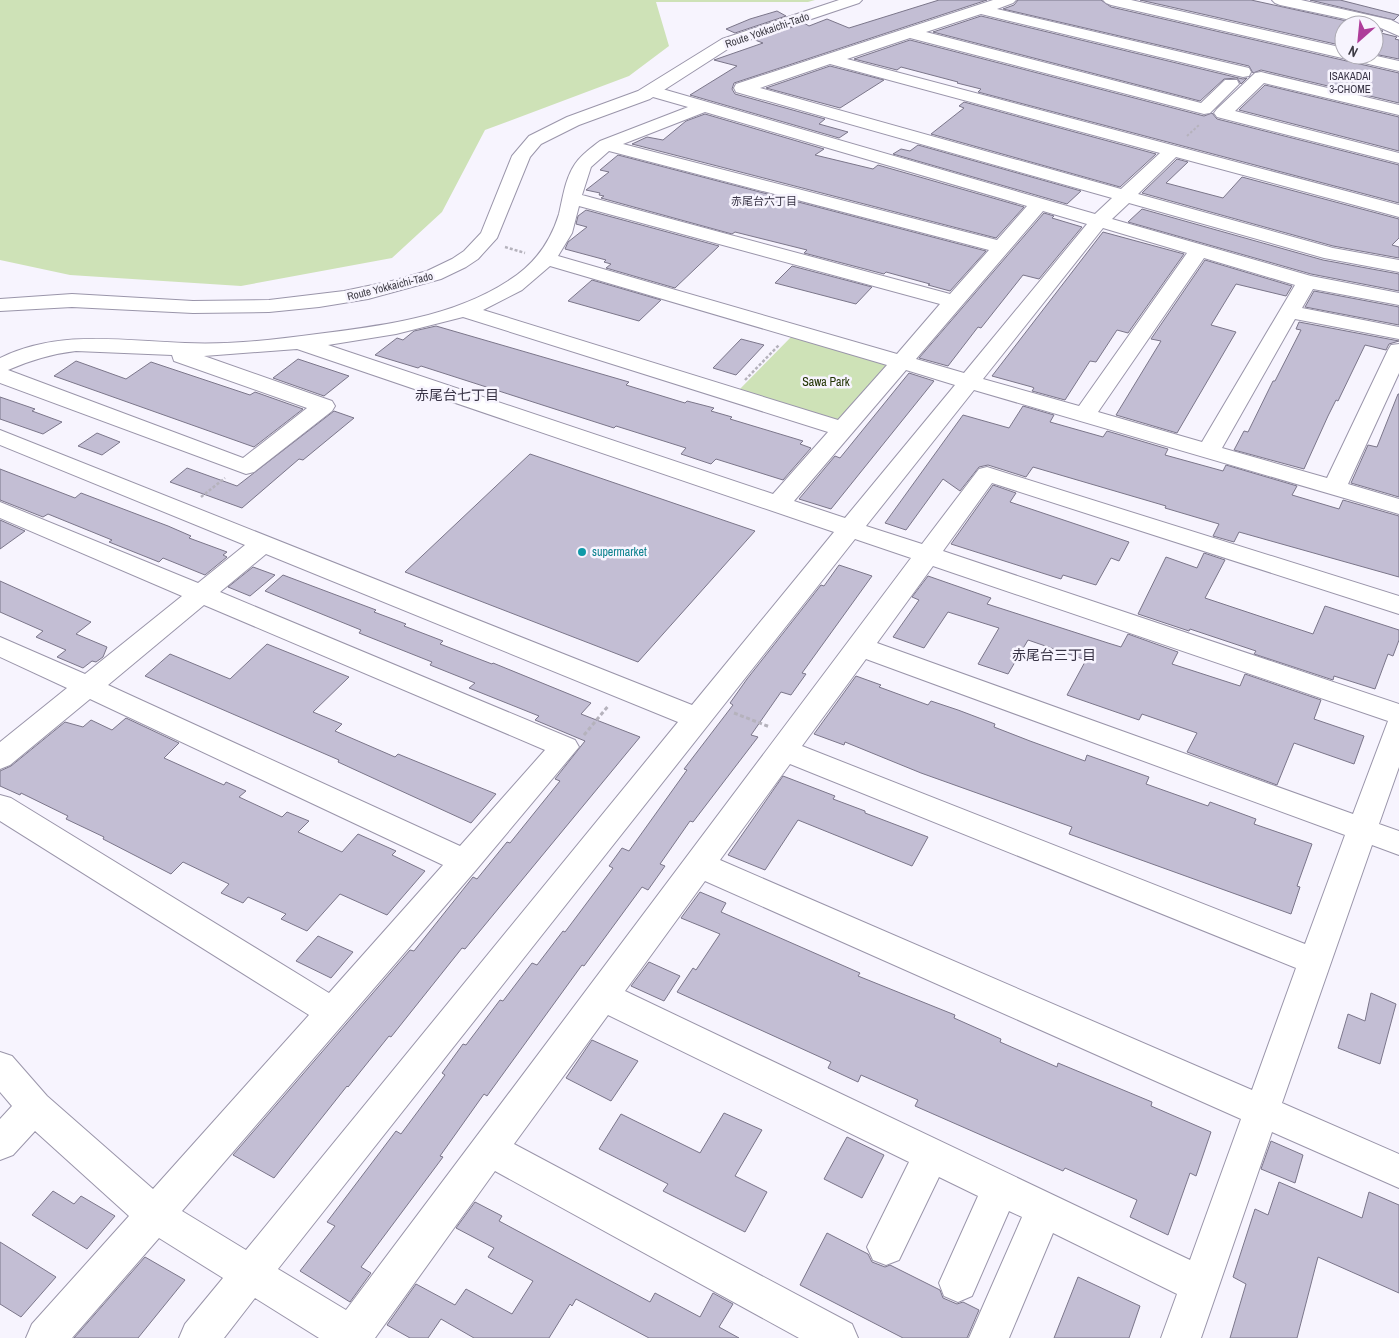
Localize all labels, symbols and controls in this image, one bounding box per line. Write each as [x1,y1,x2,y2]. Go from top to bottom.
street label: Route Yokkaichi-Tado [723,9,811,51]
north arrow [1334,15,1384,65]
text: N [1345,42,1361,61]
district label: ISAKADAI 3-CHOME [1329,69,1371,96]
district label: 赤尾台六丁目 [731,194,797,208]
street label: Route Yokkaichi-Tado [346,269,434,303]
park label: Sawa Park [802,374,850,390]
district label: 赤尾台七丁目 [415,386,499,404]
place label: supermarket [592,544,647,560]
marker: supermarket [576,546,588,558]
district label: 赤尾台三丁目 [1012,646,1096,664]

